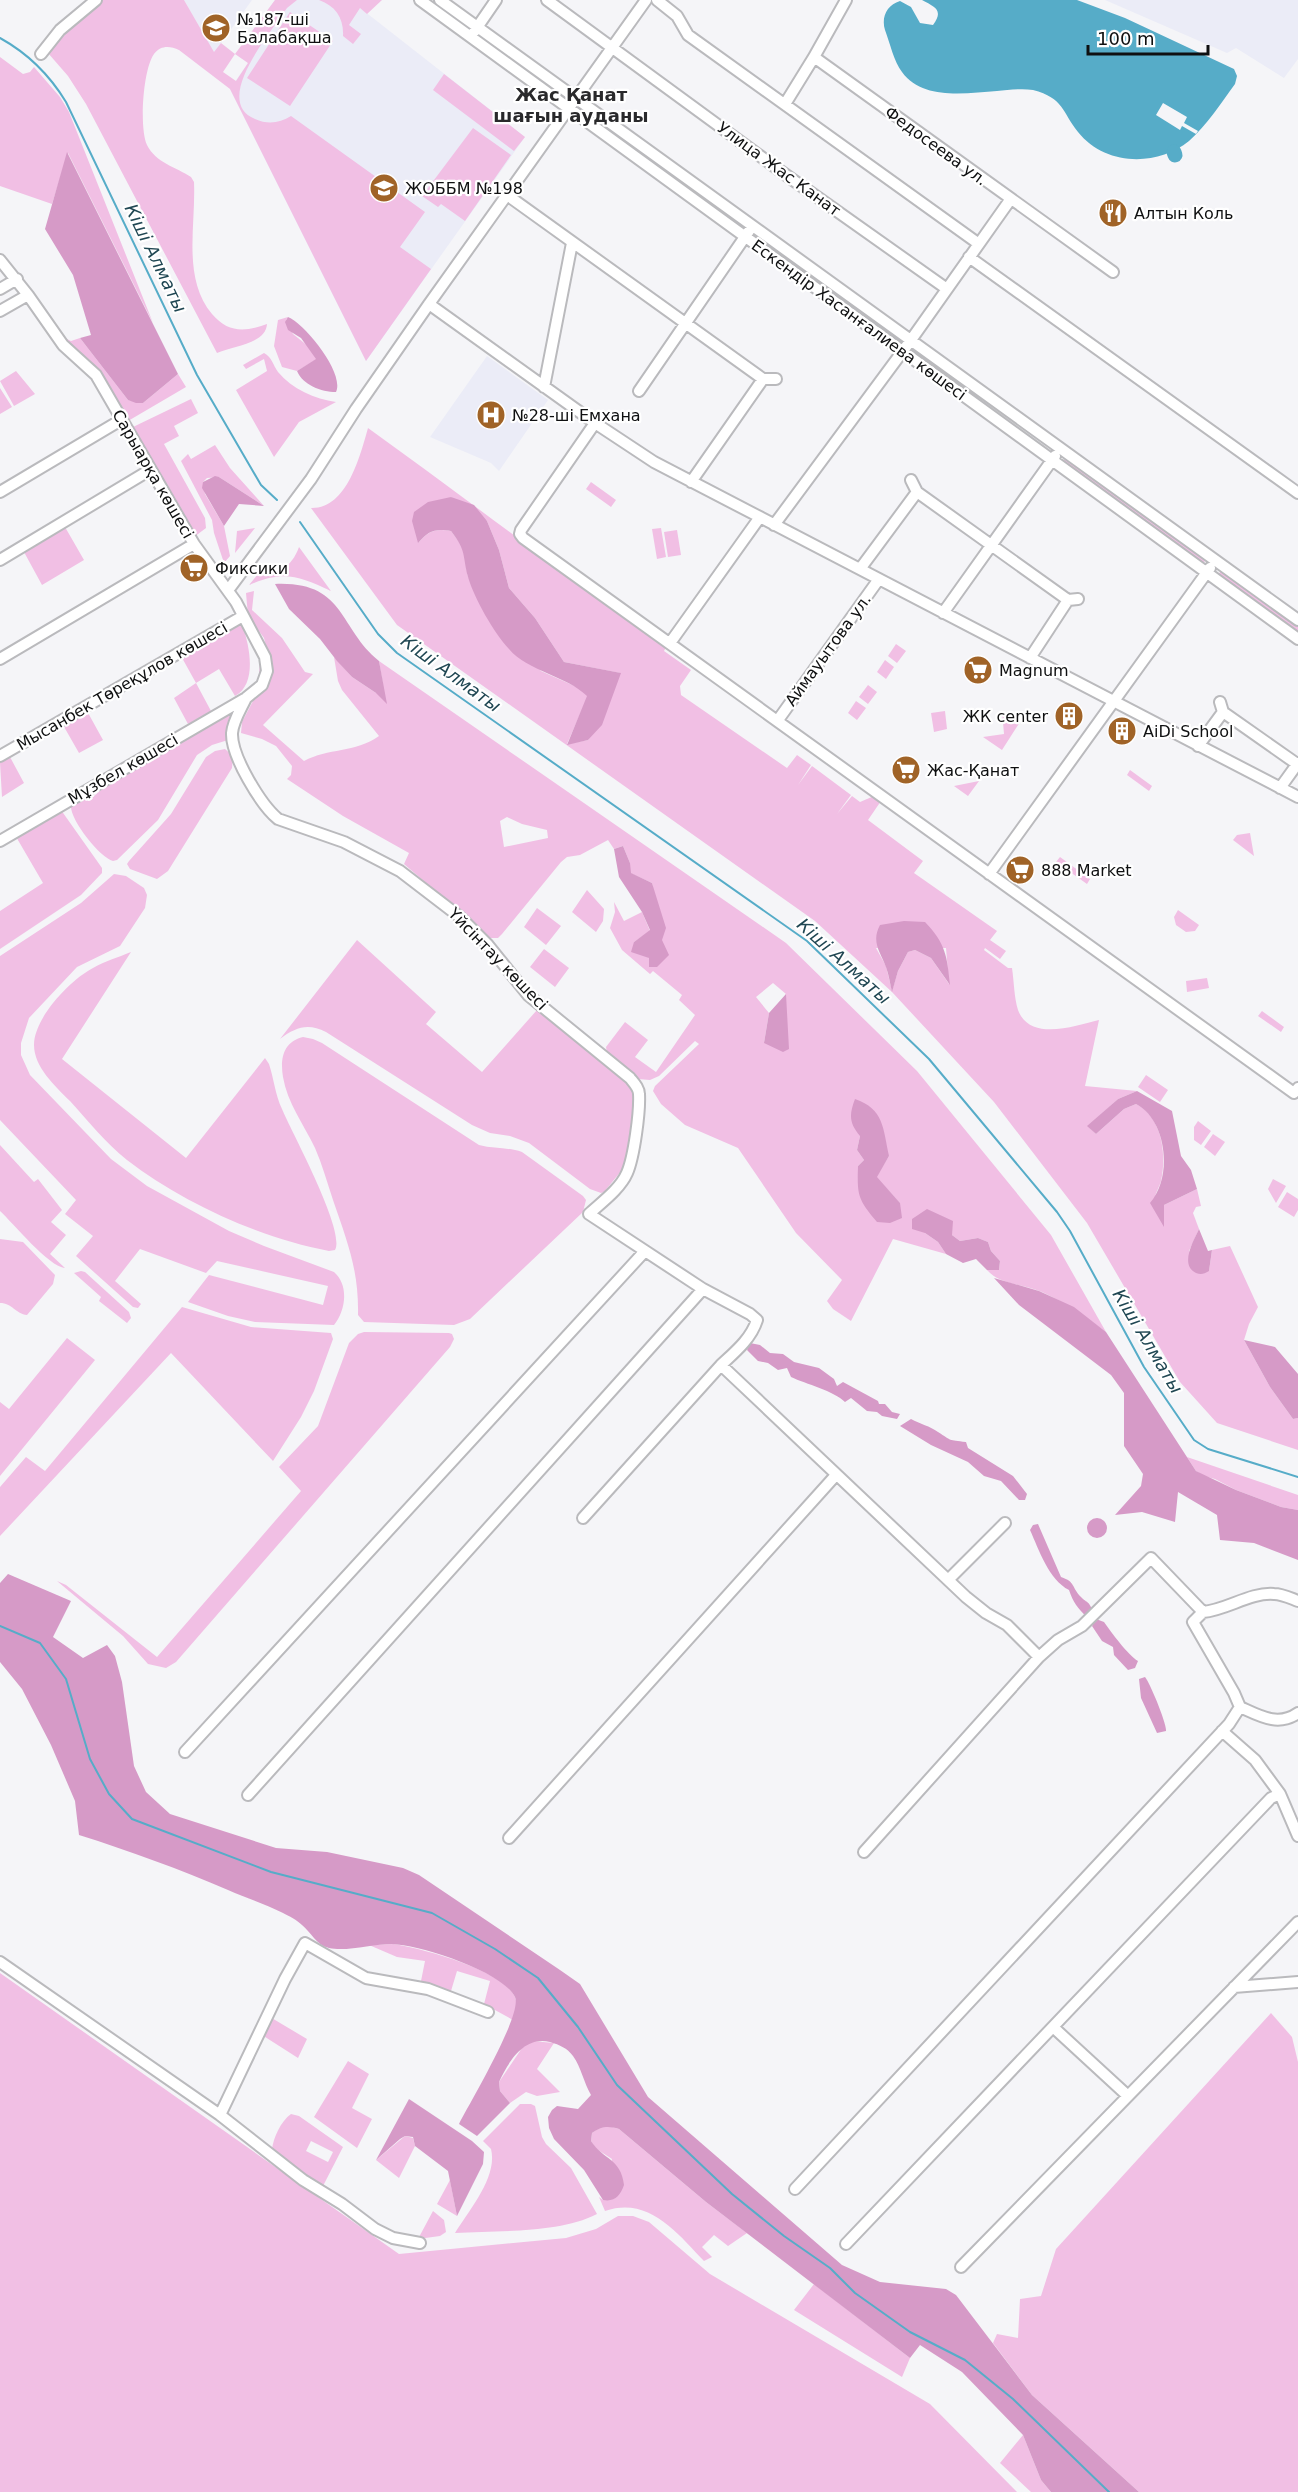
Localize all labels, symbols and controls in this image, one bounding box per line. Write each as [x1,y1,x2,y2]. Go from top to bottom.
place label: №187-ші Балабақша [237,10,332,47]
school or university icon: №187-ші Балабақша [200,12,232,44]
scale bar [1088,18,1208,56]
text: 100 m [1097,28,1155,49]
district label: Жас Қанат шағын ауданы [493,84,649,126]
street label: Федосеева ул. [881,102,991,190]
street label: Улица Жас Канат [714,118,844,220]
school or university icon: ЖОББМ №198 [368,172,400,204]
place label: ЖОББМ №198 [405,179,523,198]
restaurant icon: Алтын Коль [1097,197,1129,229]
water label: Кіші Алматы [121,200,191,316]
place label: Алтын Коль [1134,204,1233,223]
street label: Ескендір Хасанғалиева көшесі [748,236,970,404]
hospital icon: №28-ші Емхана [475,399,507,431]
street label: Сарыарқа көшесі [108,406,198,542]
place label: №28-ші Емхана [512,406,641,425]
supermarket icon: Фиксики [178,552,210,584]
place label: Фиксики [215,559,288,578]
street label: Аймауытова ул. [781,590,875,710]
street label: Мысанбек Төреқұлов көшесі [13,618,231,754]
water label: Кіші Алматы [397,630,505,716]
supermarket icon: Magnum [962,654,994,686]
place label: Magnum [999,661,1069,680]
building icon: ЖК center [1053,700,1085,732]
place label: ЖК center [963,707,1048,726]
building icon: AiDi School [1106,715,1138,747]
place label: AiDi School [1143,722,1233,741]
street label: Мұзбел көшесі [65,730,181,808]
supermarket icon: Жас-Қанат [890,754,922,786]
place label: Жас-Қанат [927,761,1019,780]
supermarket icon: 888 Market [1004,854,1036,886]
place label: 888 Market [1041,861,1132,880]
street label: Үйсінтау көшесі [444,903,552,1014]
water label: Кіші Алматы [793,914,895,1008]
water label: Кіші Алматы [1109,1285,1187,1397]

